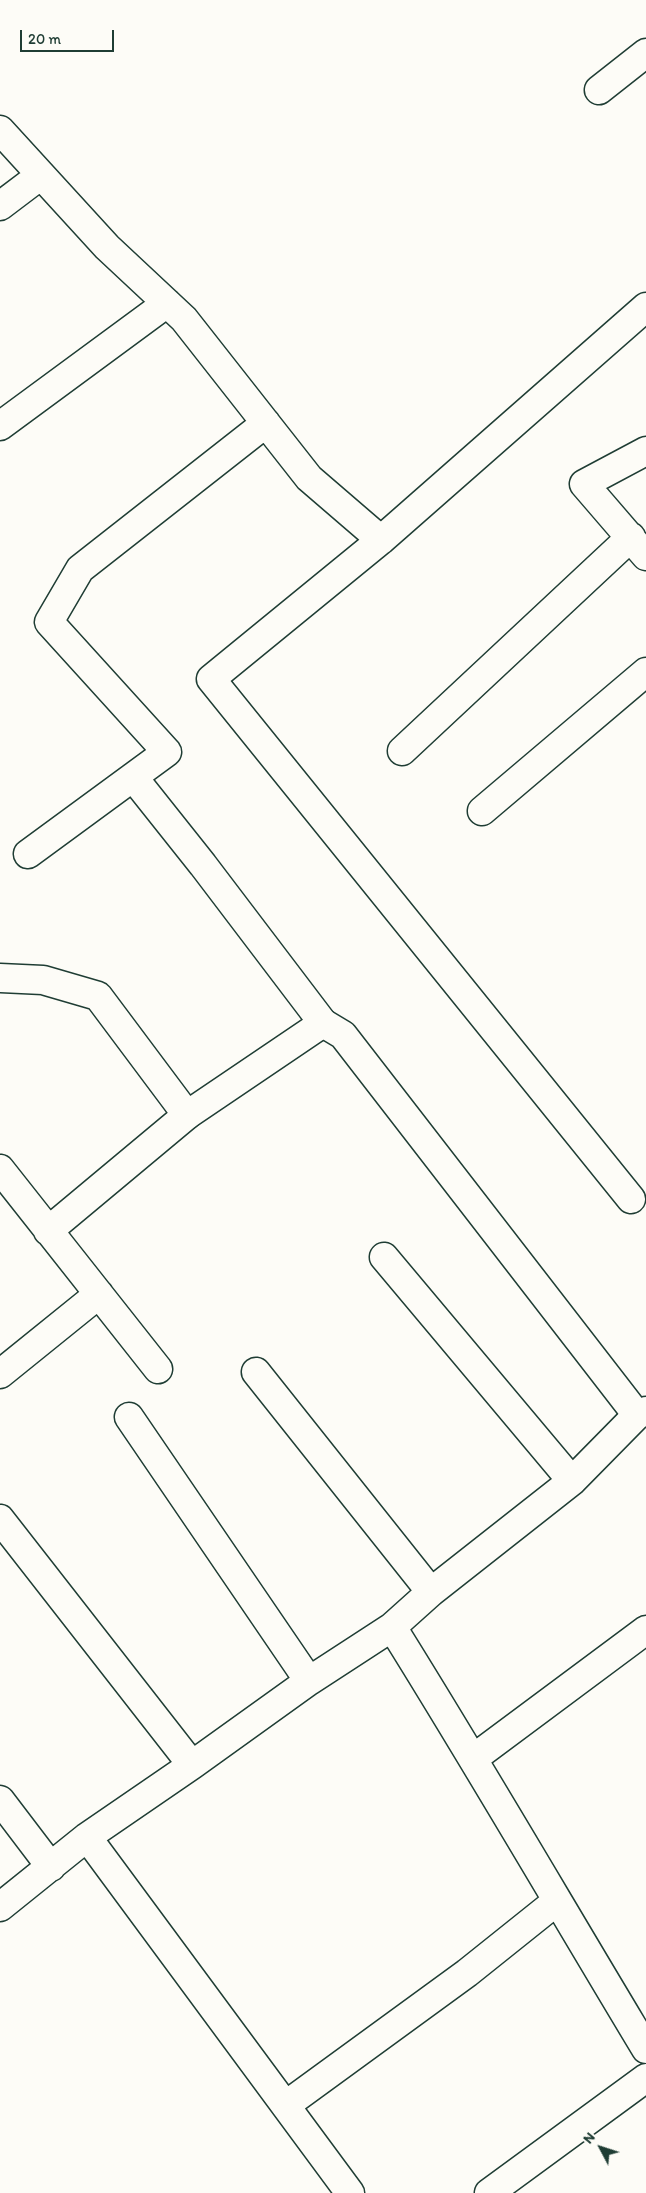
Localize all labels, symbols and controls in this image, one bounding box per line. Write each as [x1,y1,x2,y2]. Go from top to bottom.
scale bar [22,20,116,52]
text: 20 m [28,30,61,48]
north arrow [576,2123,626,2173]
text: N [580,2129,599,2147]

